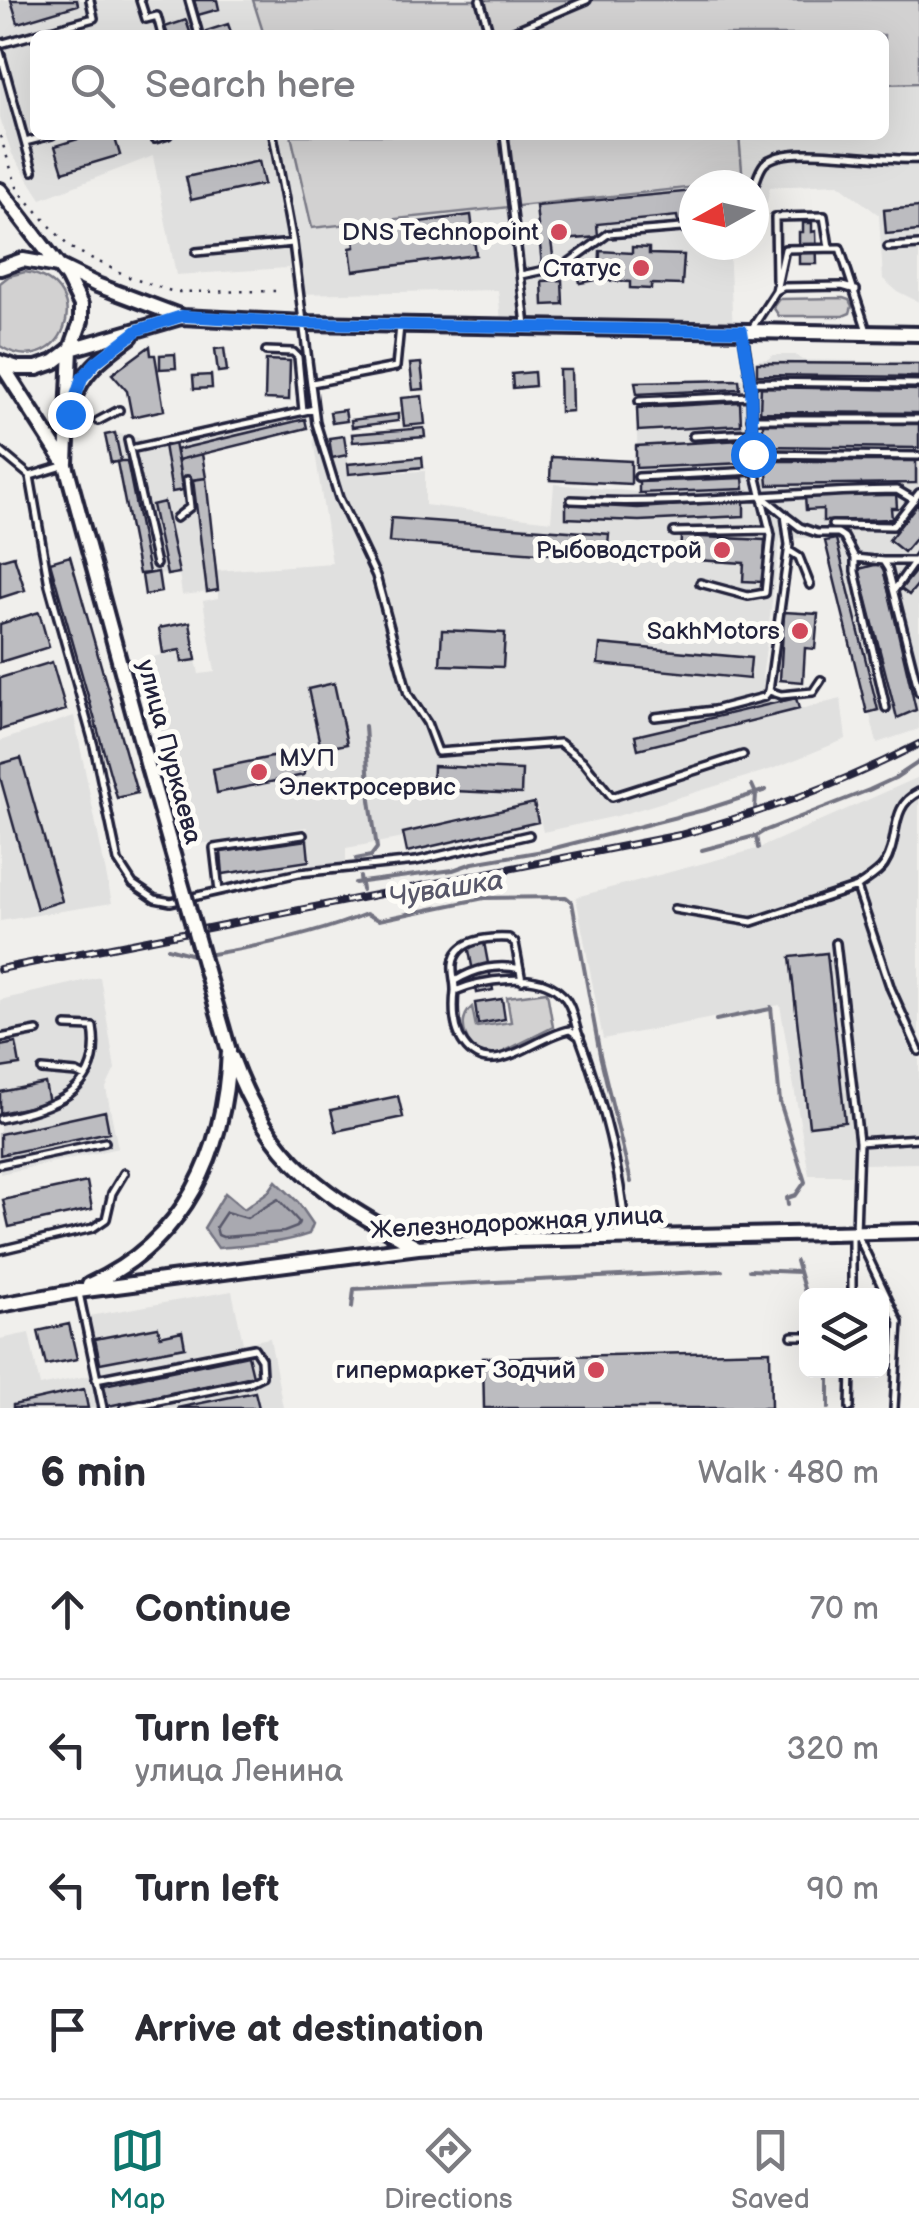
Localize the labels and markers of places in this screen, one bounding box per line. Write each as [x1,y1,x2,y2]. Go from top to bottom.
place label: DNS Technopoint [342,217,539,248]
marker: DNS Technopoint [548,221,570,243]
place label: Статус [543,253,621,284]
marker: Статус [630,257,652,279]
place label: Рыбоводстрой [536,535,702,566]
marker: Рыбоводстрой [711,539,733,561]
place label: SakhMotors [647,616,780,647]
marker: SakhMotors [789,620,811,642]
place label: МУП Электросервис [279,743,456,803]
marker: МУП Электросервис [248,761,270,783]
place label: гипермаркет Зодчий [335,1355,576,1386]
marker: гипермаркет Зодчий [585,1359,607,1381]

